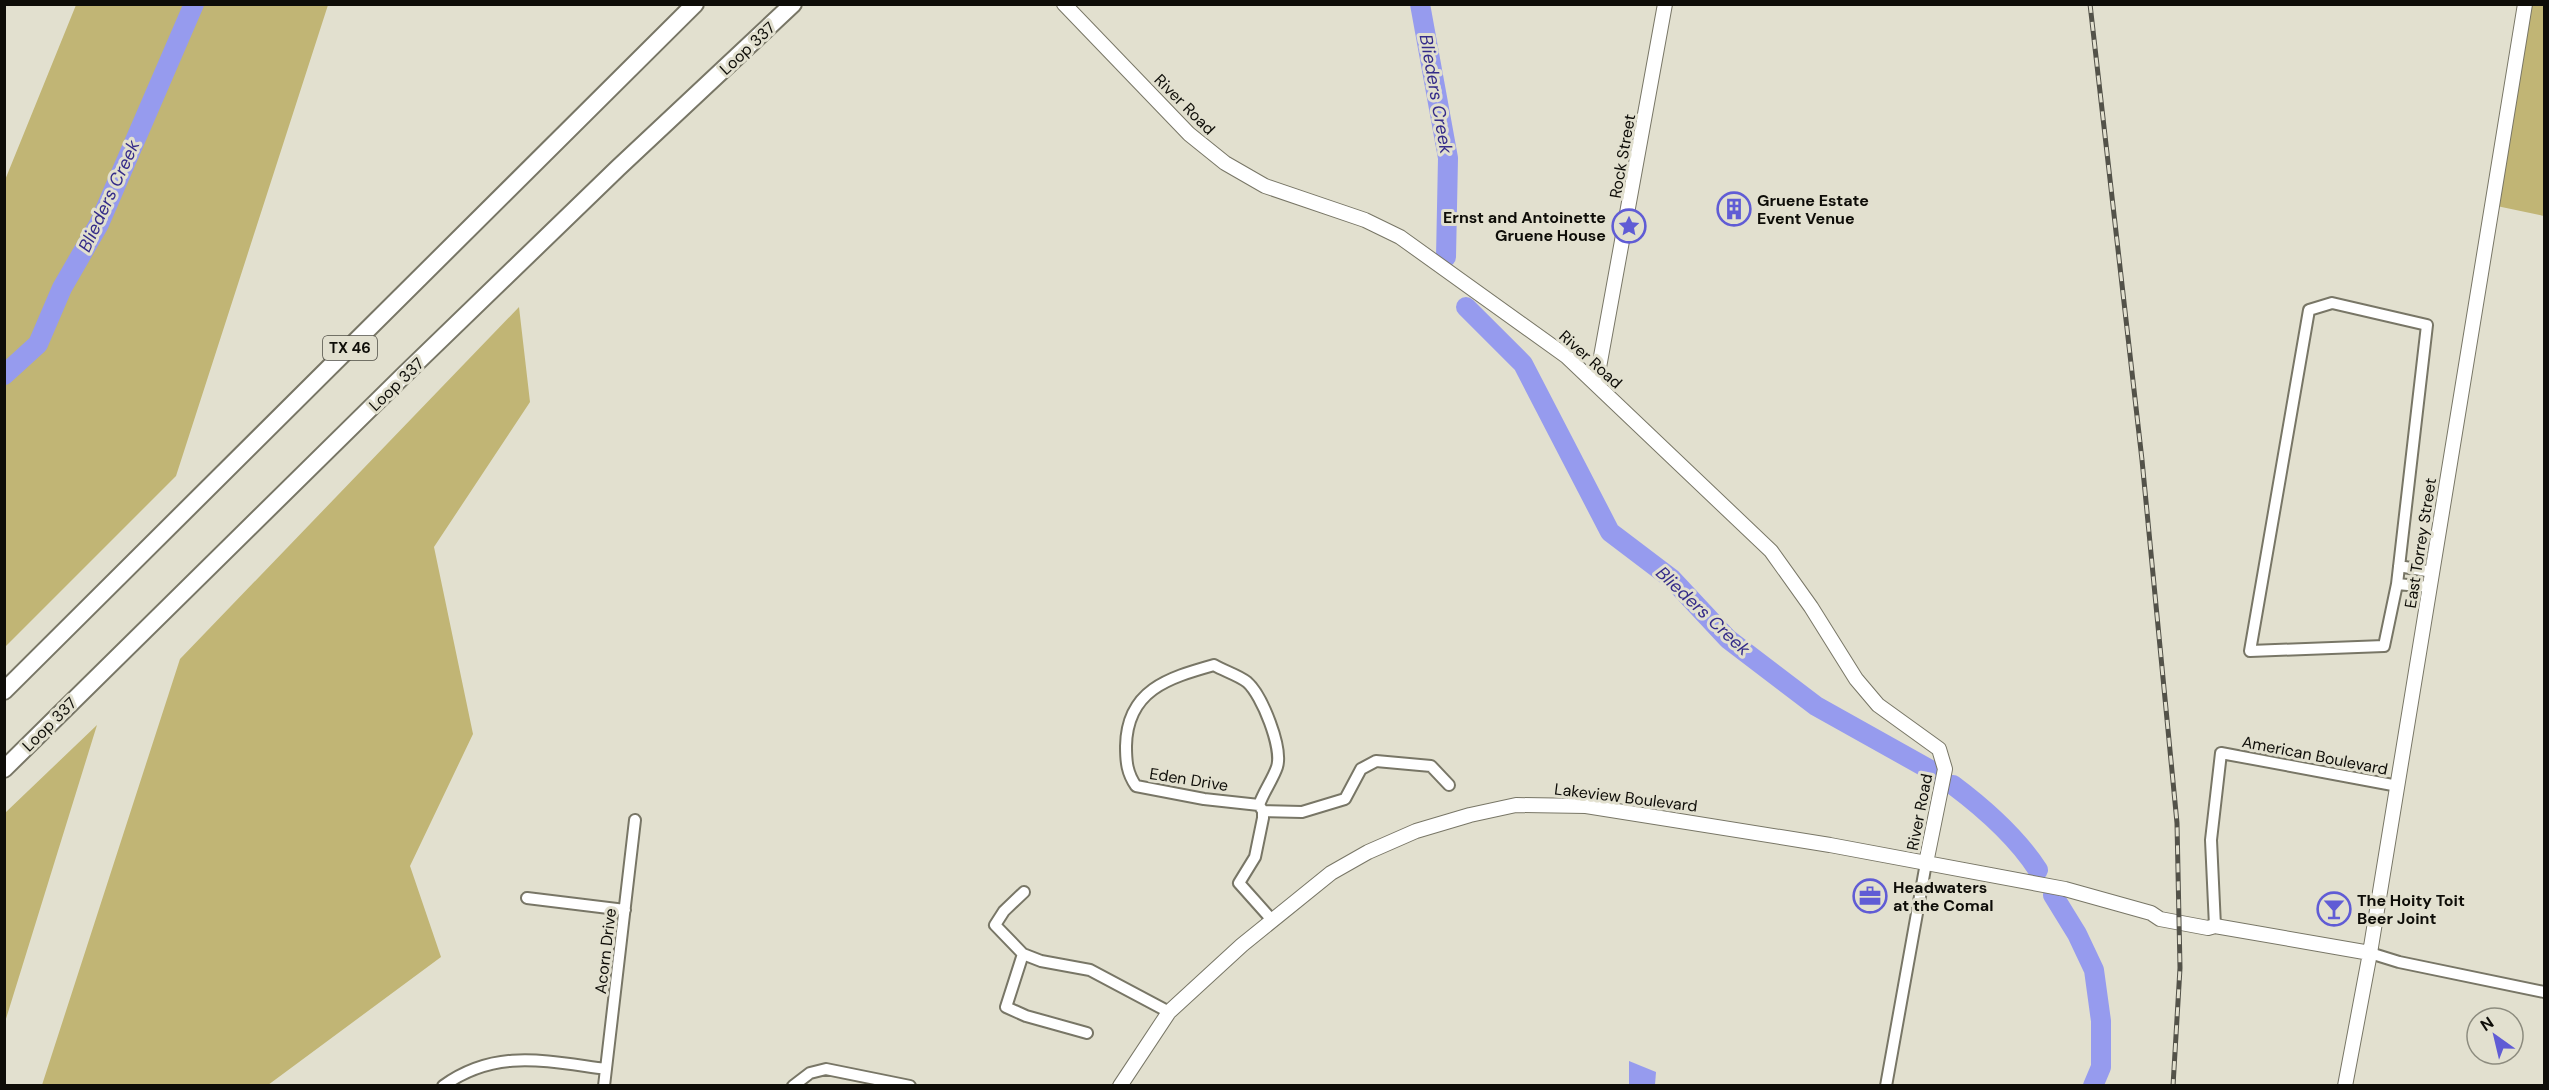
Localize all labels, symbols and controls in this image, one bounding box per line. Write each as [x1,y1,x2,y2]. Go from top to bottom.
street label: Loop 337 [715,17,780,79]
water label: Blieders Creek [1414,32,1458,156]
street label: River Road [1150,69,1220,139]
street label: Rock Street [1605,112,1640,200]
water label: Blieders Creek [73,135,146,256]
place label: Gruene Estate Event Venue [1757,190,1869,229]
building icon: Gruene Estate Event Venue [1716,191,1752,227]
place label: Ernst and Antoinette Gruene House [1443,207,1606,246]
place icon: Ernst and Antoinette Gruene House [1611,208,1647,244]
street label: River Road [1555,326,1627,393]
road number: TX 46 [323,336,377,360]
street label: Loop 337 [364,353,428,416]
street label: East Torrey Street [2400,476,2441,610]
water label: Blieders Creek [1651,561,1756,662]
street label: Loop 337 [18,693,81,756]
street label: American Boulevard [2240,731,2390,780]
street label: Eden Drive [1148,763,1230,796]
street label: River Road [1902,772,1937,852]
street label: Lakeview Boulevard [1553,778,1699,817]
place label: Headwaters at the Comal [1893,877,1993,916]
office icon: Headwaters at the Comal [1852,878,1888,914]
place label: The Hoity Toit Beer Joint [2357,890,2465,929]
bar icon: The Hoity Toit Beer Joint [2316,891,2352,927]
street label: Acorn Drive [590,907,621,995]
north arrow [2465,1006,2525,1066]
text: N [2476,1012,2498,1036]

